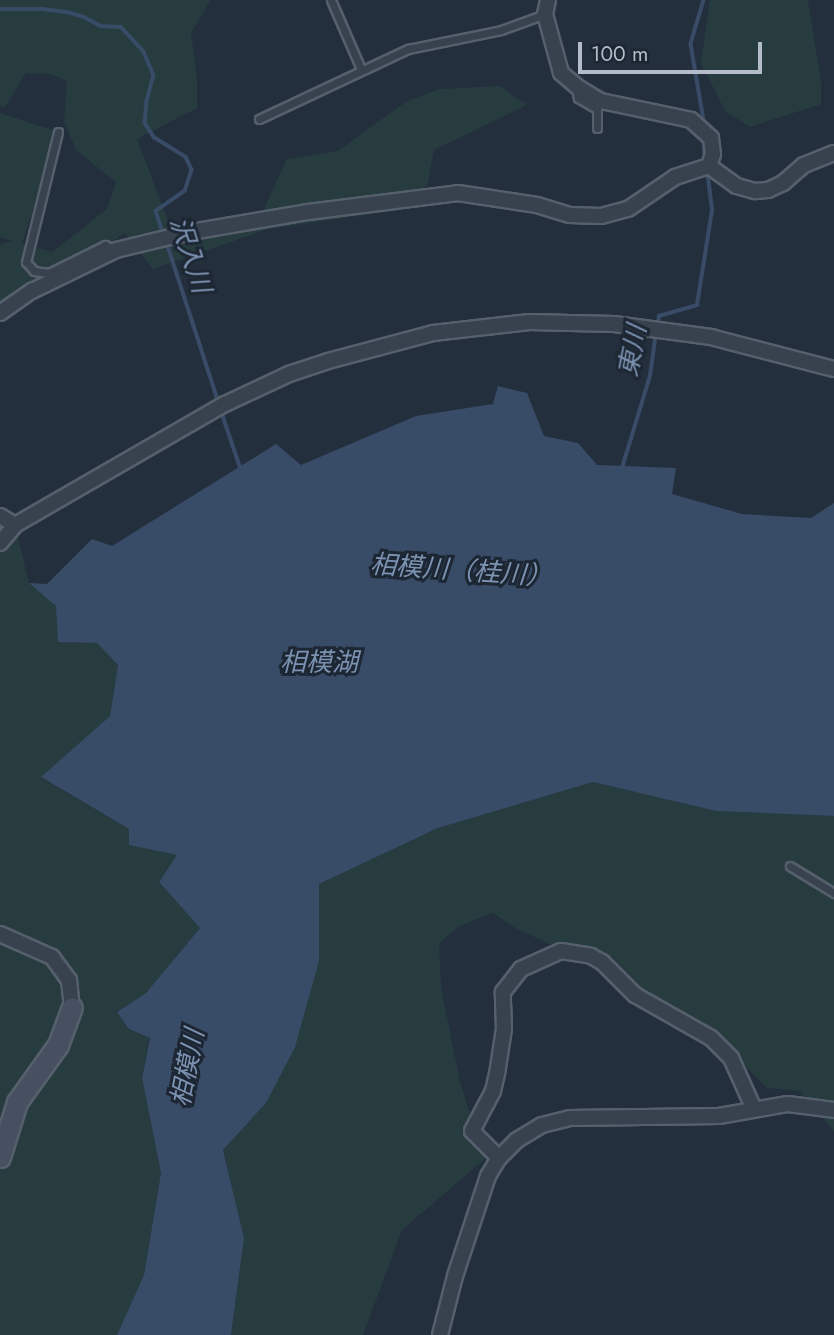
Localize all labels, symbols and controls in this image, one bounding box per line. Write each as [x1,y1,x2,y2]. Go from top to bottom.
scale bar [582,28,766,72]
text: 100 m [591,39,648,69]
water label: 沢入川 [163,213,217,297]
water label: 東川 [613,323,653,379]
water label: 相模川（桂川） [369,549,553,593]
water label: 相模湖 [280,647,358,679]
water label: 相模川 [165,1027,211,1109]

